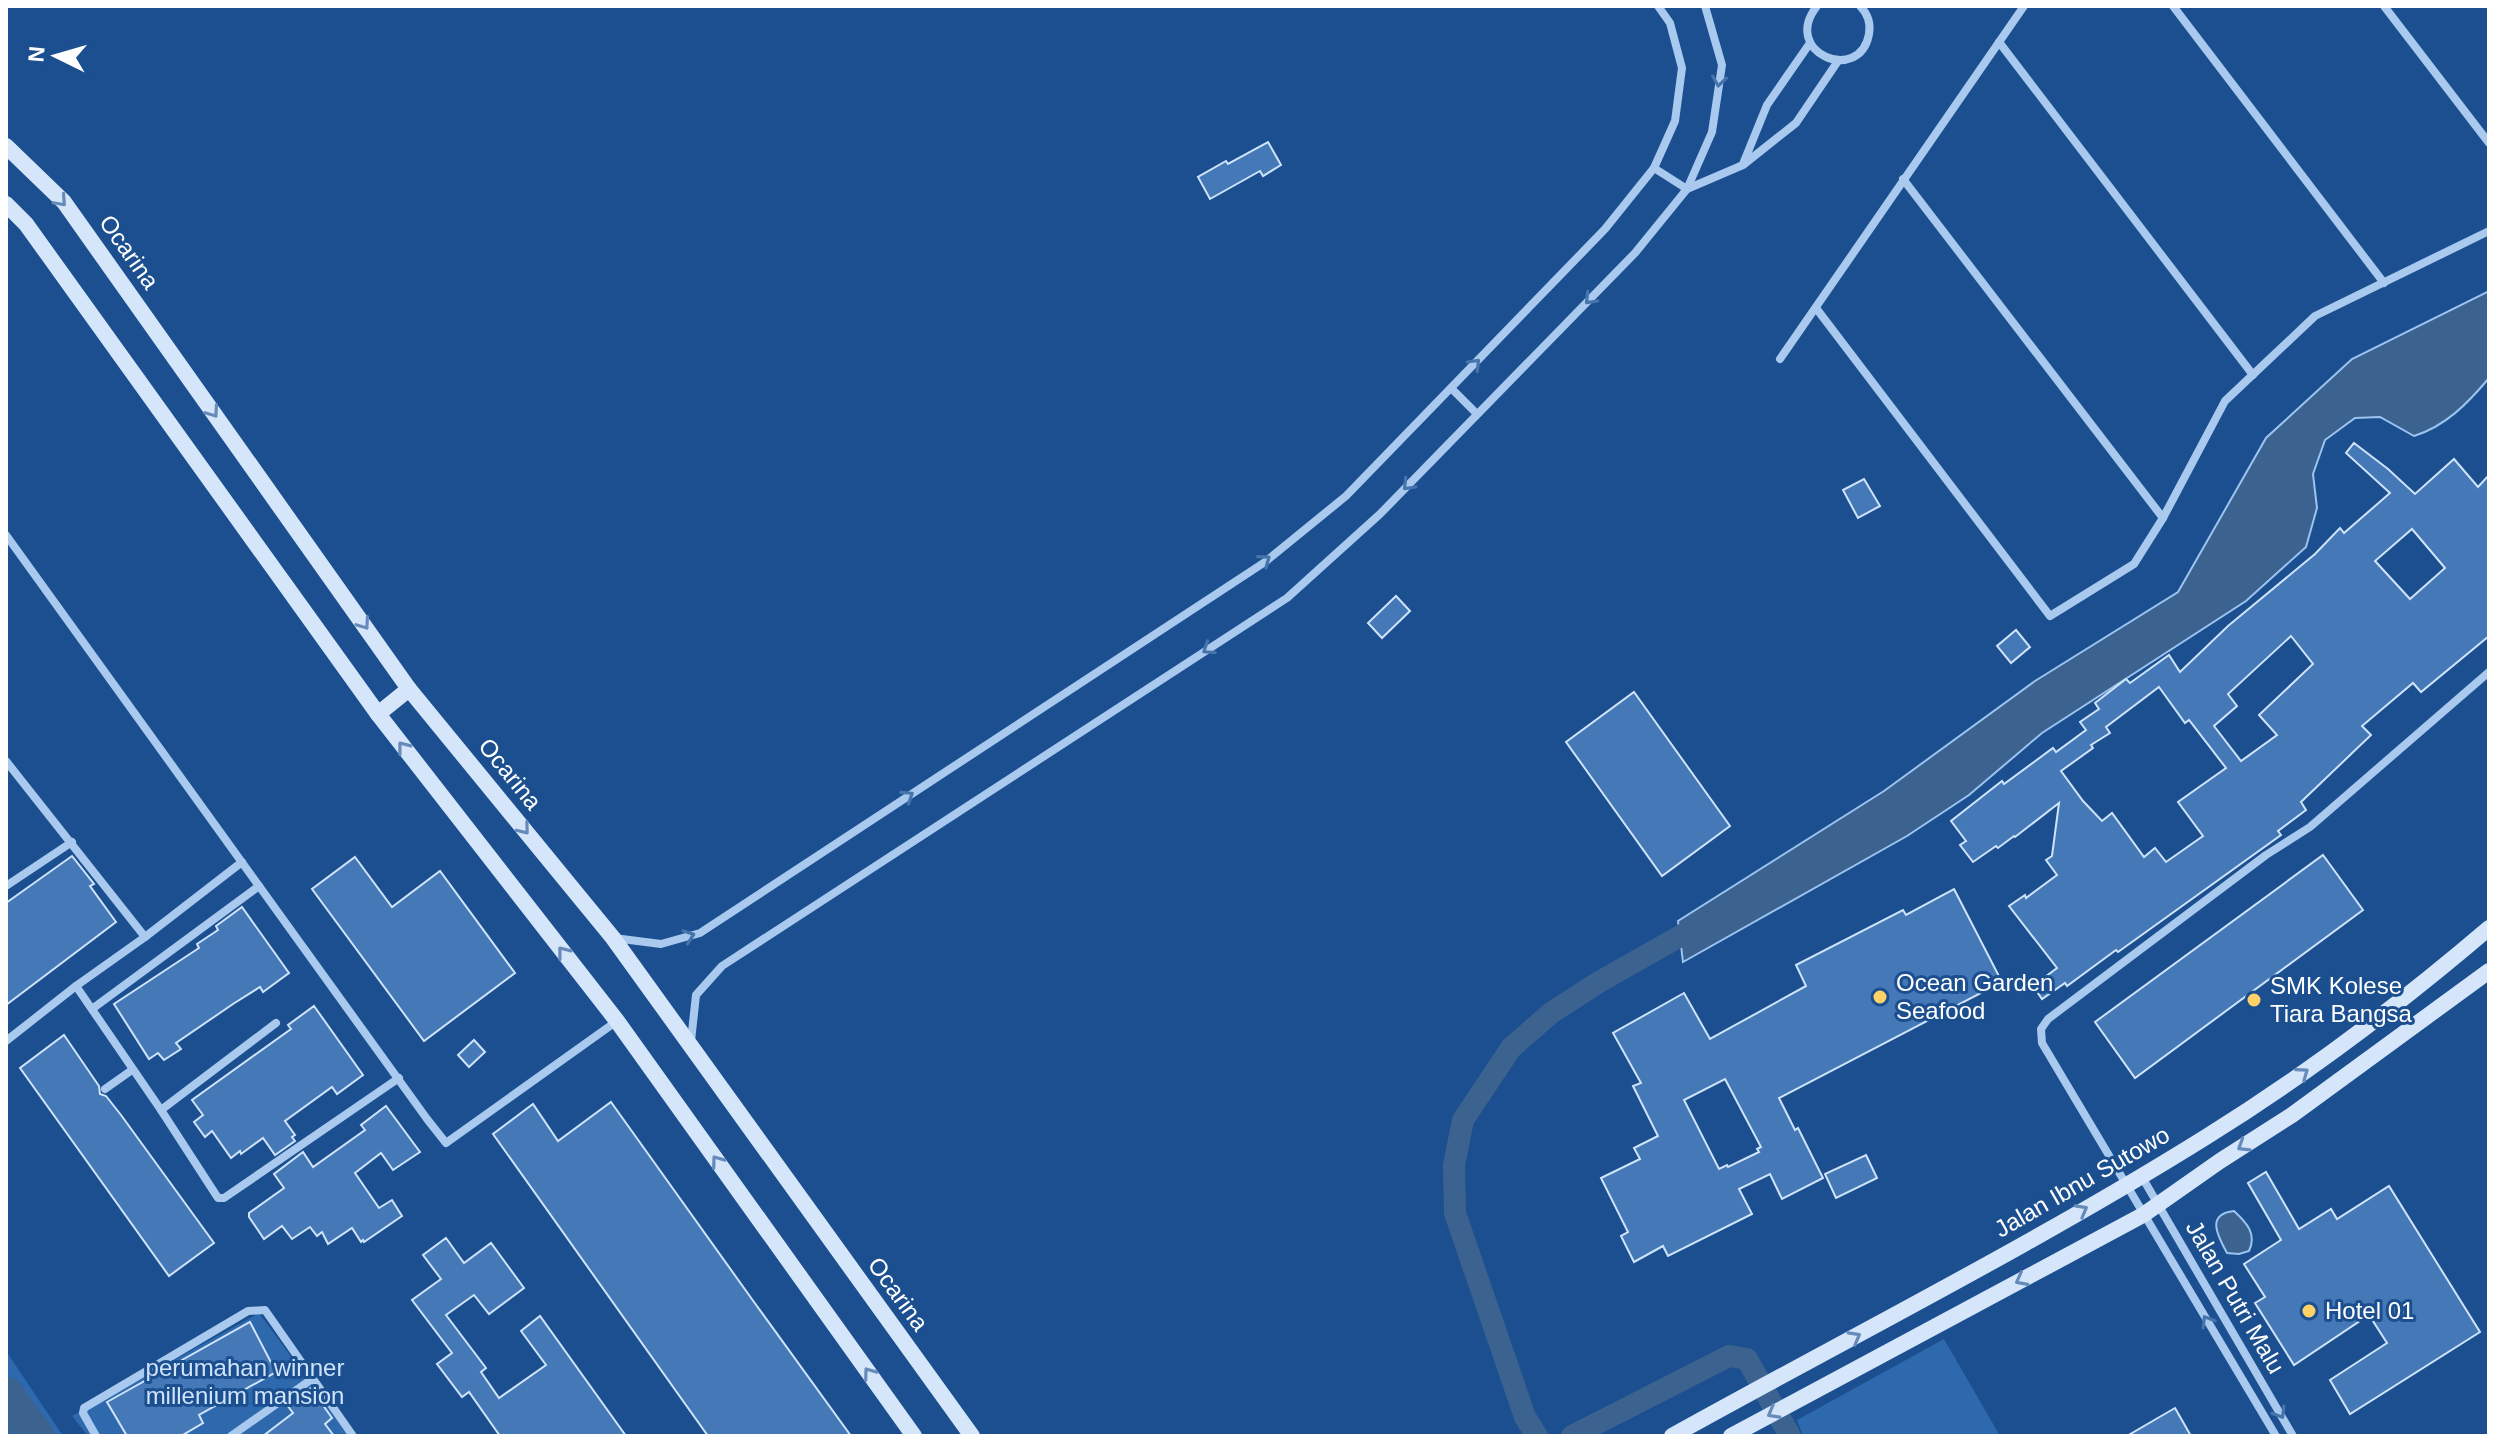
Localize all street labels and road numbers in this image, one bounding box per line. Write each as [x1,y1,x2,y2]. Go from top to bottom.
street label: Ocarina [94,210,165,294]
street label: Ocarina [473,733,548,815]
street label: Jalan Ibnu Sutowo [1989,1121,2174,1243]
street label: Jalan Putri Malu [2181,1215,2290,1378]
street label: Ocarina [863,1252,934,1336]

